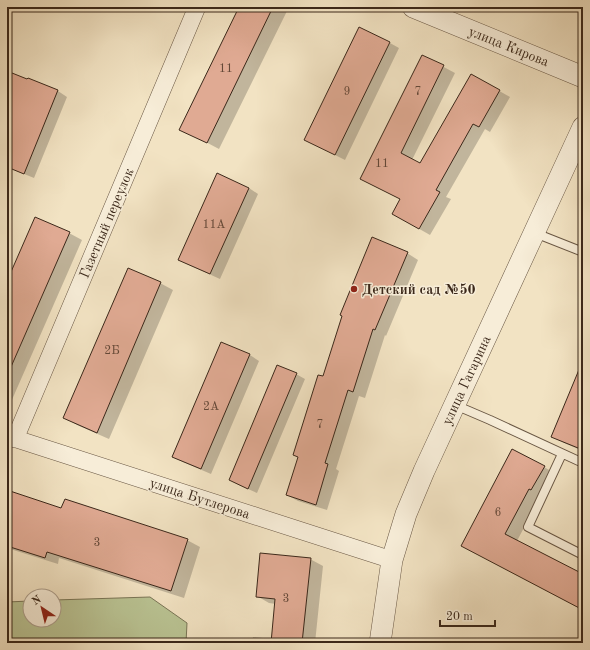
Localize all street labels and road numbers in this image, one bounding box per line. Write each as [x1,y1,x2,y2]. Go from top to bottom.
street label: улица Кирова [466,24,551,69]
street label: Газетный переулок [77,166,136,281]
street label: улица Гагарина [440,333,494,427]
street label: улица Бутлерова [148,476,252,522]

